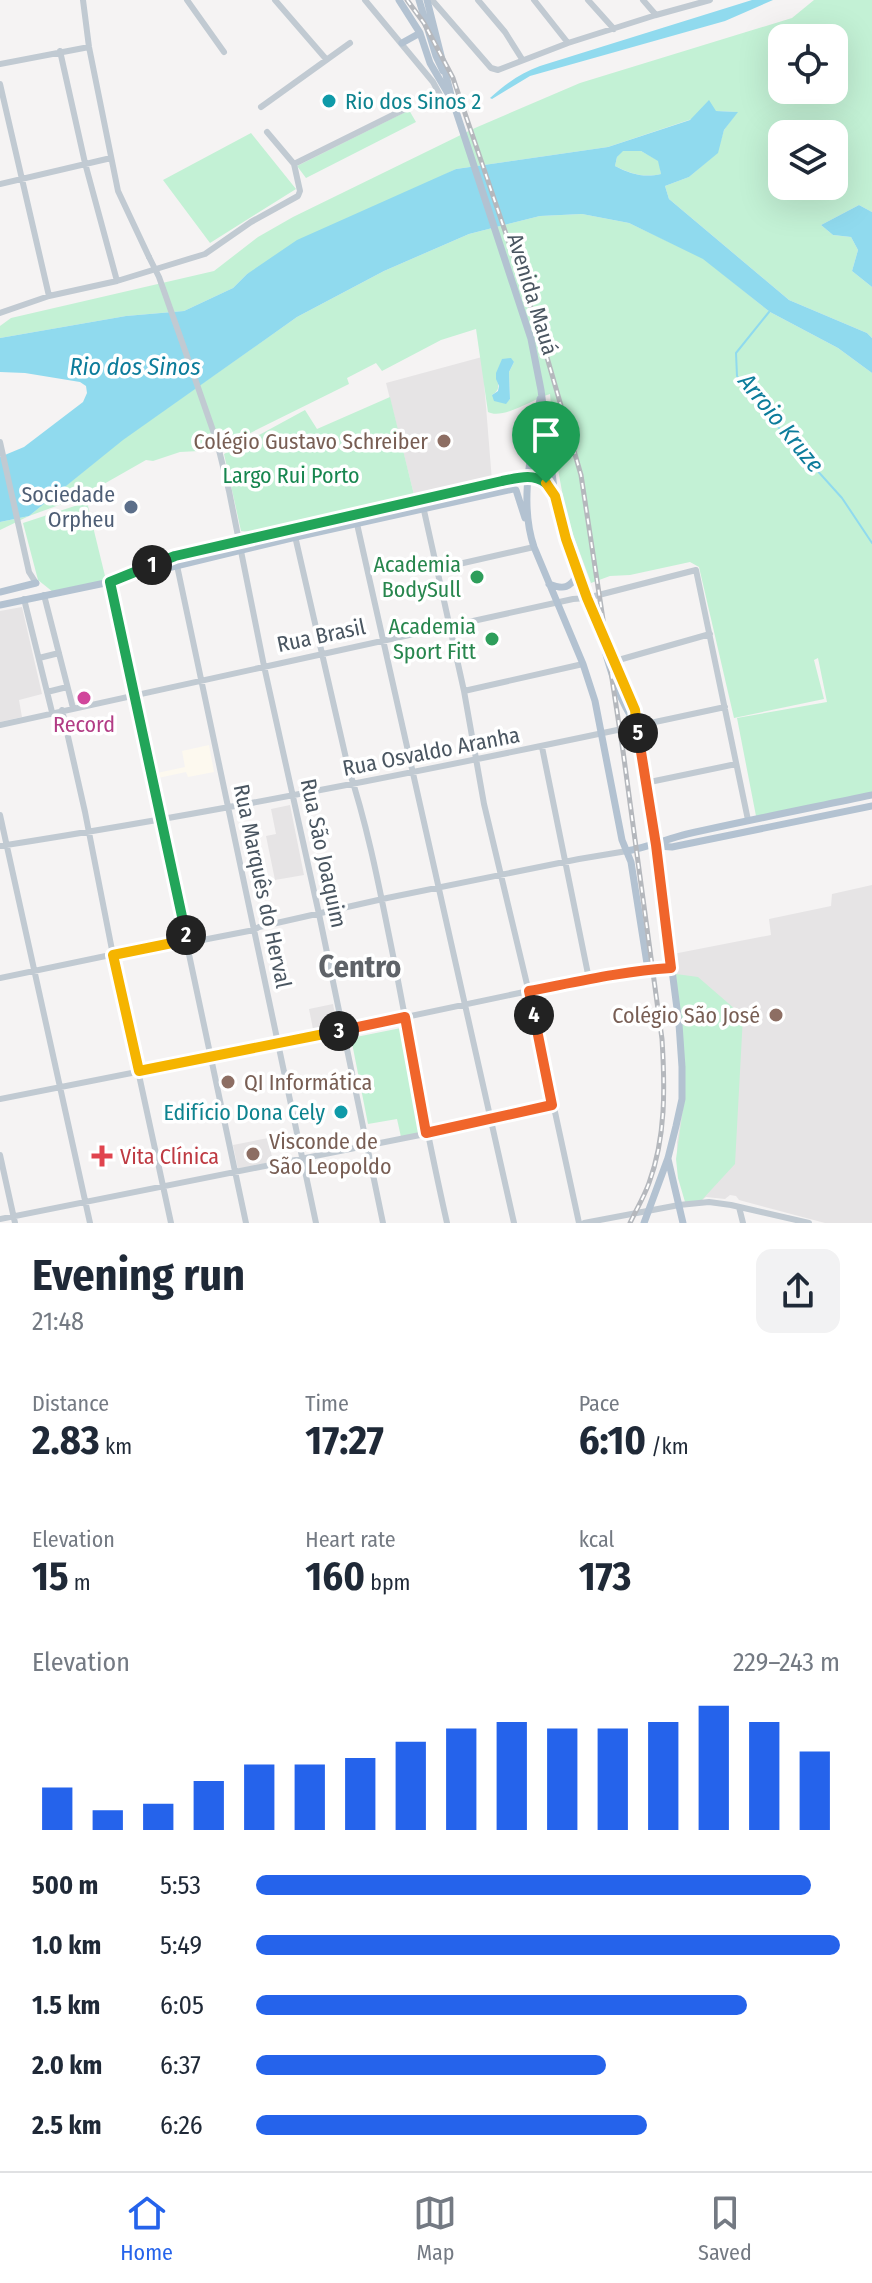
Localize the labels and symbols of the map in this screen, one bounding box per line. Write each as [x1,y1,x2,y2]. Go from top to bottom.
place label: Rio dos Sinos 2 [345,88,481,115]
marker: Rio dos Sinos 2 [320,92,338,110]
street label: Avenida Mauá [501,230,564,358]
water label: Rio dos Sinos [69,353,201,381]
water label: Arroio Kruze [732,367,829,478]
pin [512,401,580,483]
place label: Colégio Gustavo Schreiber [193,428,428,455]
marker: Colégio Gustavo Schreiber [435,432,453,450]
park label: Largo Rui Porto [222,462,360,489]
place label: Sociedade Orpheu [21,481,115,533]
marker: Sociedade Orpheu [122,498,140,516]
pin: 1 [132,545,172,585]
place label: Academia BodySull [374,551,461,603]
marker: Academia BodySull [468,568,486,586]
street label: Rua Brasil [274,613,368,658]
place label: Academia Sport Fitt [389,613,477,665]
marker: Academia Sport Fitt [483,630,501,648]
marker: Record [75,689,93,707]
place label: Record [53,711,115,738]
pin: 5 [618,713,658,753]
street label: Rua Osvaldo Aranha [340,721,522,782]
street label: Rua São Joaquim [295,776,352,930]
street label: Rua Marquês do Herval [228,782,297,991]
pin: 2 [166,915,206,955]
district label: Centro [319,949,401,985]
pin: 4 [514,995,554,1035]
place label: Colégio São José [612,1002,760,1029]
marker: Colégio São José [767,1006,785,1024]
pin: 3 [319,1011,359,1051]
place label: QI Informática [244,1069,372,1096]
marker: QI Informática [219,1073,237,1091]
place label: Edifício Dona Cely [164,1099,325,1126]
marker: Edifício Dona Cely [332,1103,350,1121]
place label: Visconde de São Leopoldo [269,1128,391,1180]
place label: Vita Clínica [120,1143,219,1170]
marker: Vita Clínica [91,1145,113,1167]
marker: Visconde de São Leopoldo [244,1145,262,1163]

